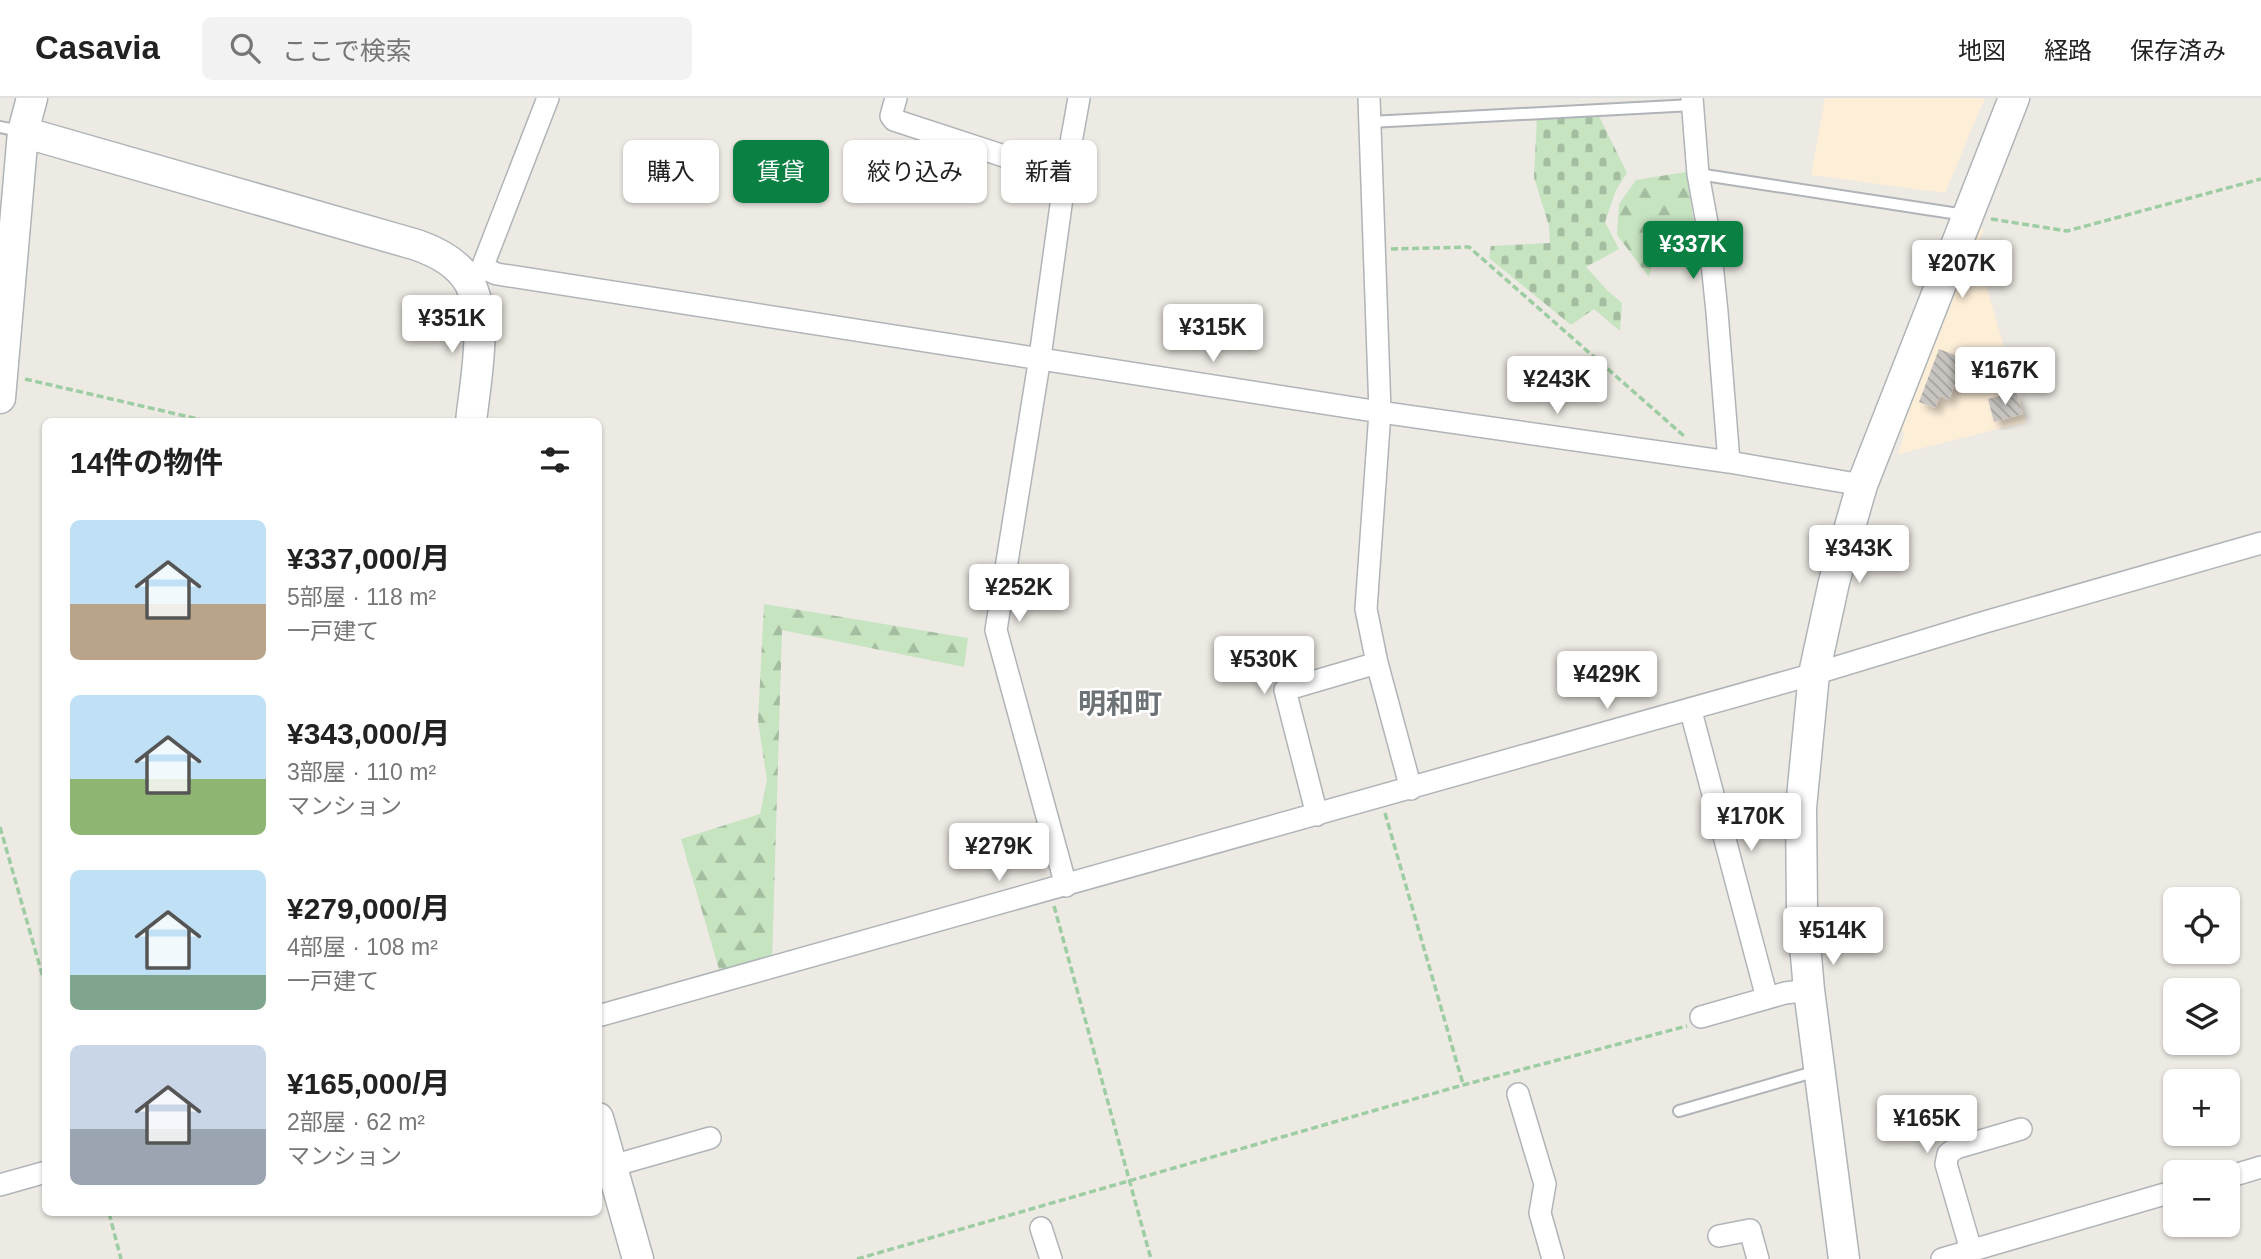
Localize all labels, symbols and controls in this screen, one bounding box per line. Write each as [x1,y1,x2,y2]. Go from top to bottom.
search box [202,17,692,80]
text: Casavia [35,29,160,66]
icon: search [226,29,264,67]
text: ここで検索 [282,36,412,66]
text: 地図 [1958,37,2006,64]
text: 経路 [2044,37,2092,64]
text: 保存済み [2130,37,2226,64]
chip: 購入 [623,140,719,203]
chip: 賃貸 [733,140,829,203]
chip: 絞り込み [843,140,987,203]
chip: 新着 [1001,140,1097,203]
pin: ¥337K [1644,222,1742,281]
text: ¥337K [1659,231,1727,257]
pin: ¥207K [1913,240,2011,300]
text: ¥207K [1928,250,1996,276]
pin: ¥351K [403,296,501,355]
pin: ¥315K [1164,304,1262,364]
text: ¥351K [418,305,486,331]
text: ¥315K [1179,314,1247,340]
pin: ¥167K [1956,348,2054,407]
pin: ¥243K [1508,356,1606,416]
text: ¥167K [1971,357,2039,383]
text: ¥243K [1523,366,1591,392]
icon: filters [536,441,574,479]
text: 14件の物件 [70,446,223,479]
pin: ¥343K [1810,526,1908,585]
text: ¥343K [1825,535,1893,561]
text: ¥337,000/月 [287,542,450,575]
icon: home [126,548,210,632]
pin: ¥252K [970,564,1068,624]
text: ¥252K [985,574,1053,600]
text: 5部屋 · 118 m² [287,584,436,610]
text: 一戸建て [287,618,379,644]
pin: ¥530K [1215,636,1313,696]
text: ¥530K [1230,646,1298,672]
pin: ¥429K [1558,652,1656,711]
text: ¥429K [1573,661,1641,687]
district label: 明和町 [1078,688,1162,719]
text: ¥343,000/月 [287,717,450,750]
icon: home [126,723,210,807]
text: 3部屋 · 110 m² [287,759,436,785]
text: マンション [287,793,402,819]
pin: ¥170K [1702,794,1800,853]
text: ¥170K [1717,803,1785,829]
pin: ¥279K [950,824,1048,883]
text: ¥279K [965,833,1033,859]
map controls [2163,887,2240,1237]
button: locate [2163,887,2240,964]
text: ¥279,000/月 [287,892,450,925]
icon: home [126,898,210,982]
pin: ¥514K [1784,908,1882,967]
text: ¥514K [1799,917,1867,943]
text: 4部屋 · 108 m² [287,934,438,960]
text: 一戸建て [287,968,379,994]
button: layers [2163,978,2240,1055]
text: ¥165,000/月 [287,1067,450,1100]
button: + [2163,1069,2240,1146]
icon: home [126,1073,210,1157]
pin: ¥165K [1878,1096,1976,1155]
text: ¥165K [1893,1105,1961,1131]
text: 2部屋 · 62 m² [287,1109,425,1135]
text: マンション [287,1143,402,1169]
button: − [2163,1160,2240,1237]

